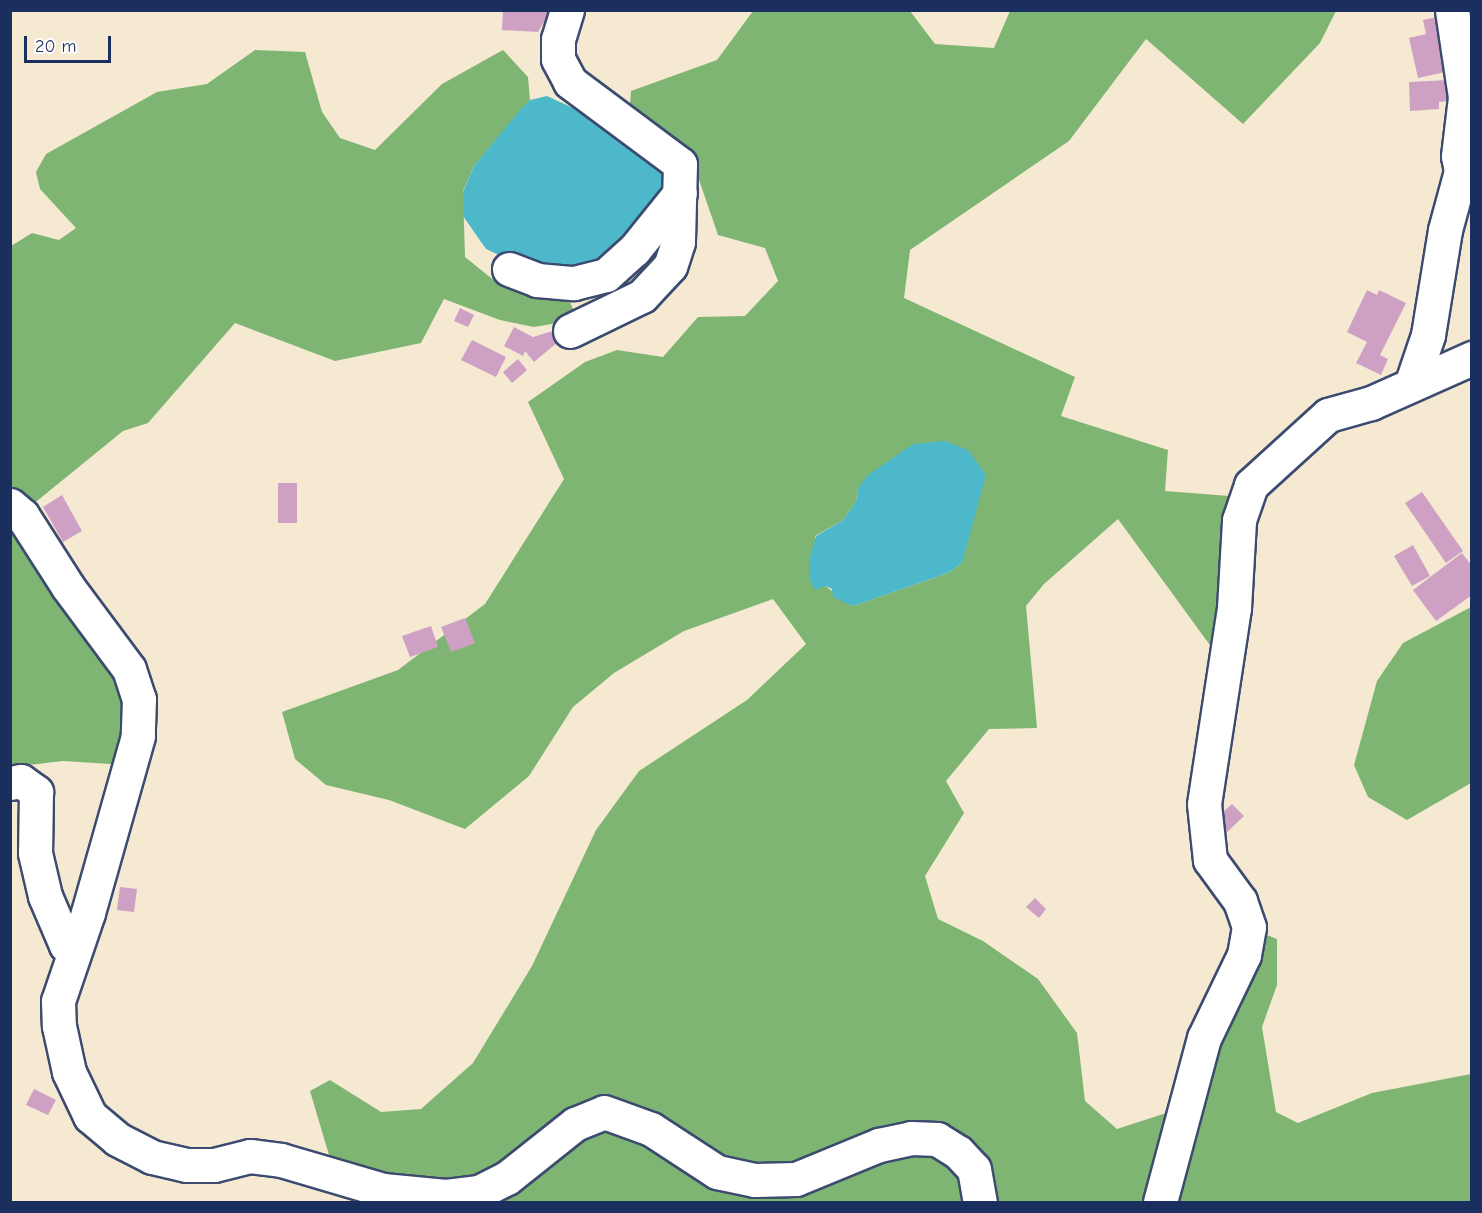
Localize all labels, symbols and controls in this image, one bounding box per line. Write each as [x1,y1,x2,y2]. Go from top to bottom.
scale bar [27,24,114,62]
text: 20 m [35,36,76,57]

